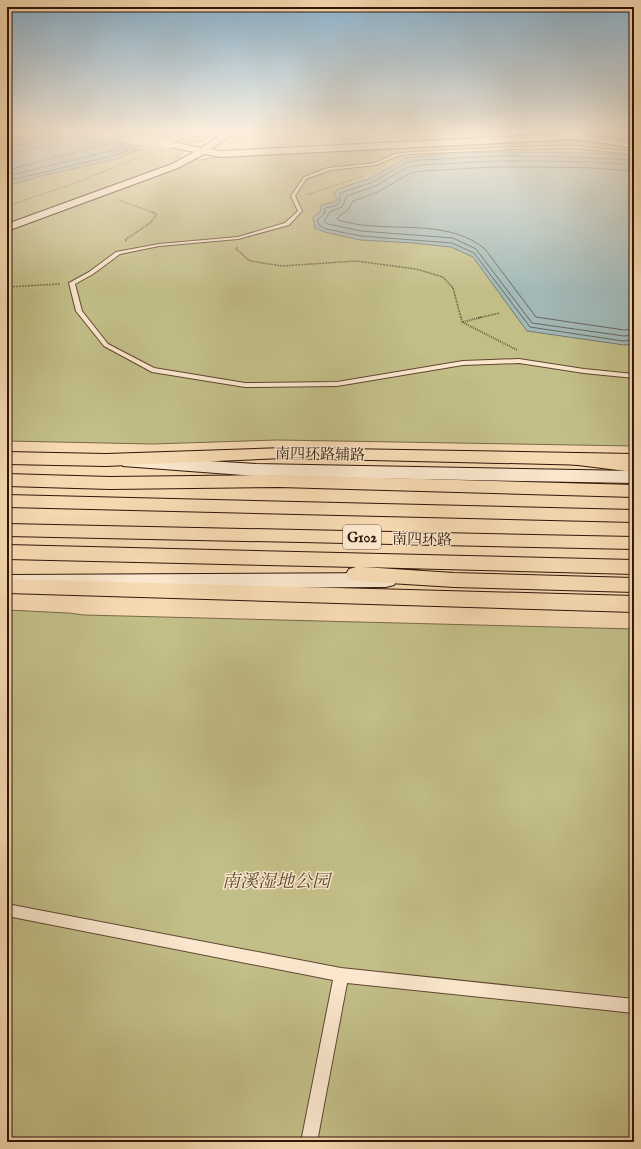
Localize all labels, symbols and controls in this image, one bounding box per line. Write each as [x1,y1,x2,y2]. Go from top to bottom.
street label: 南四环路辅路 [275,444,365,465]
road number: G102 [343,525,381,549]
street label: 南四环路 [392,529,452,550]
park label: 南溪湿地公园 [222,871,333,894]

